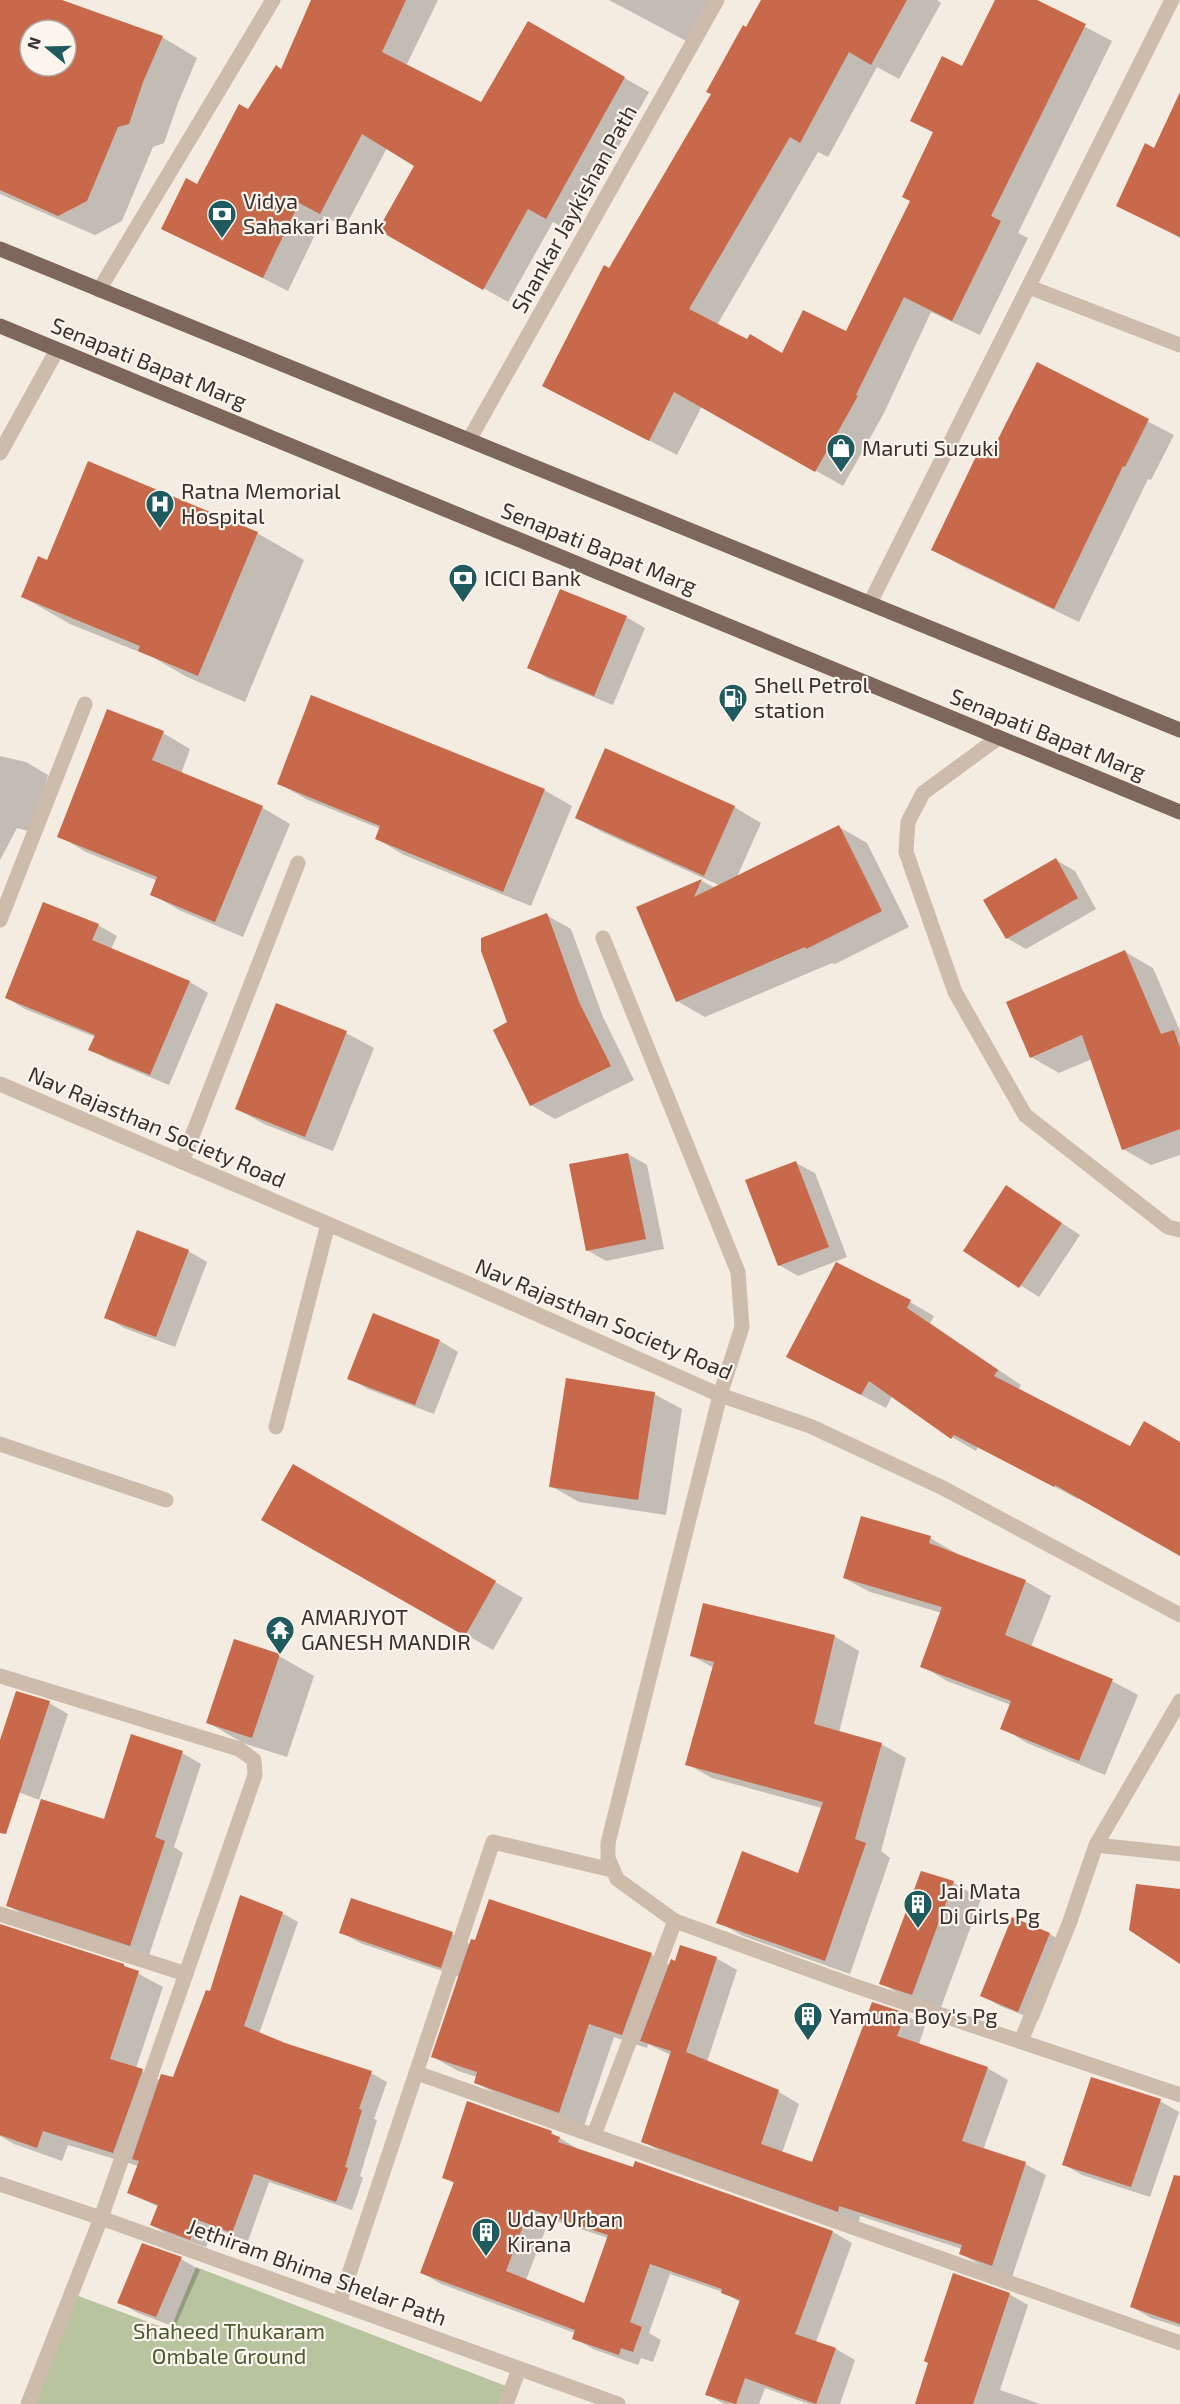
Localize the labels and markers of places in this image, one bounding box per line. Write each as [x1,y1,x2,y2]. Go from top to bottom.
place label: Vidya Sahakari Bank [243,187,384,238]
bank icon: Vidya Sahakari Bank [206,198,238,240]
shop icon: Maruti Suzuki [825,432,857,474]
place label: Maruti Suzuki [862,434,999,460]
place label: Ratna Memorial Hospital [181,477,341,528]
hospital icon: Ratna Memorial Hospital [144,488,176,530]
bank icon: ICICI Bank [447,562,479,604]
place label: ICICI Bank [484,564,581,590]
place label: Shell Petrol station [754,671,869,722]
fuel station icon: Shell Petrol station [717,682,749,724]
place label: AMARJYOT GANESH MANDIR [301,1603,471,1654]
temple icon: AMARJYOT GANESH MANDIR [264,1614,296,1656]
place label: Jai Mata Di Girls Pg [939,1877,1040,1928]
building icon: Jai Mata Di Girls Pg [902,1888,934,1930]
building icon: Yamuna Boy's Pg [792,2000,824,2042]
place label: Yamuna Boy's Pg [829,2002,998,2028]
place label: Uday Urban Kirana [507,2205,623,2256]
building icon: Uday Urban Kirana [470,2216,502,2258]

